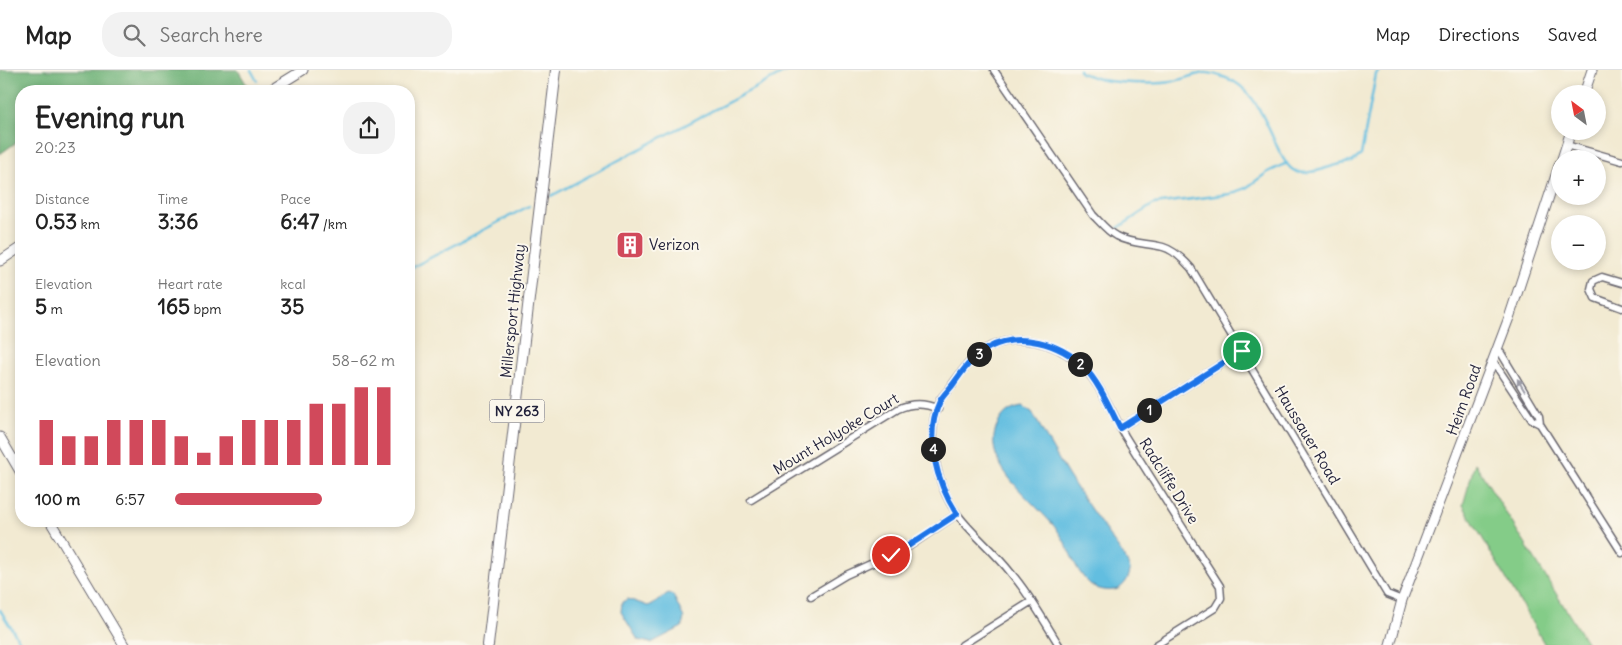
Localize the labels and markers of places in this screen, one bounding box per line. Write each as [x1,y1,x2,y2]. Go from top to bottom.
building icon: Verizon [615,230,645,260]
place label: Verizon [649,235,700,254]
pin [1221,330,1263,372]
pin: 3 [966,342,992,366]
pin: 2 [1068,352,1092,376]
pin: 1 [1136,398,1162,422]
pin: 4 [920,436,946,462]
pin [870,534,912,576]

